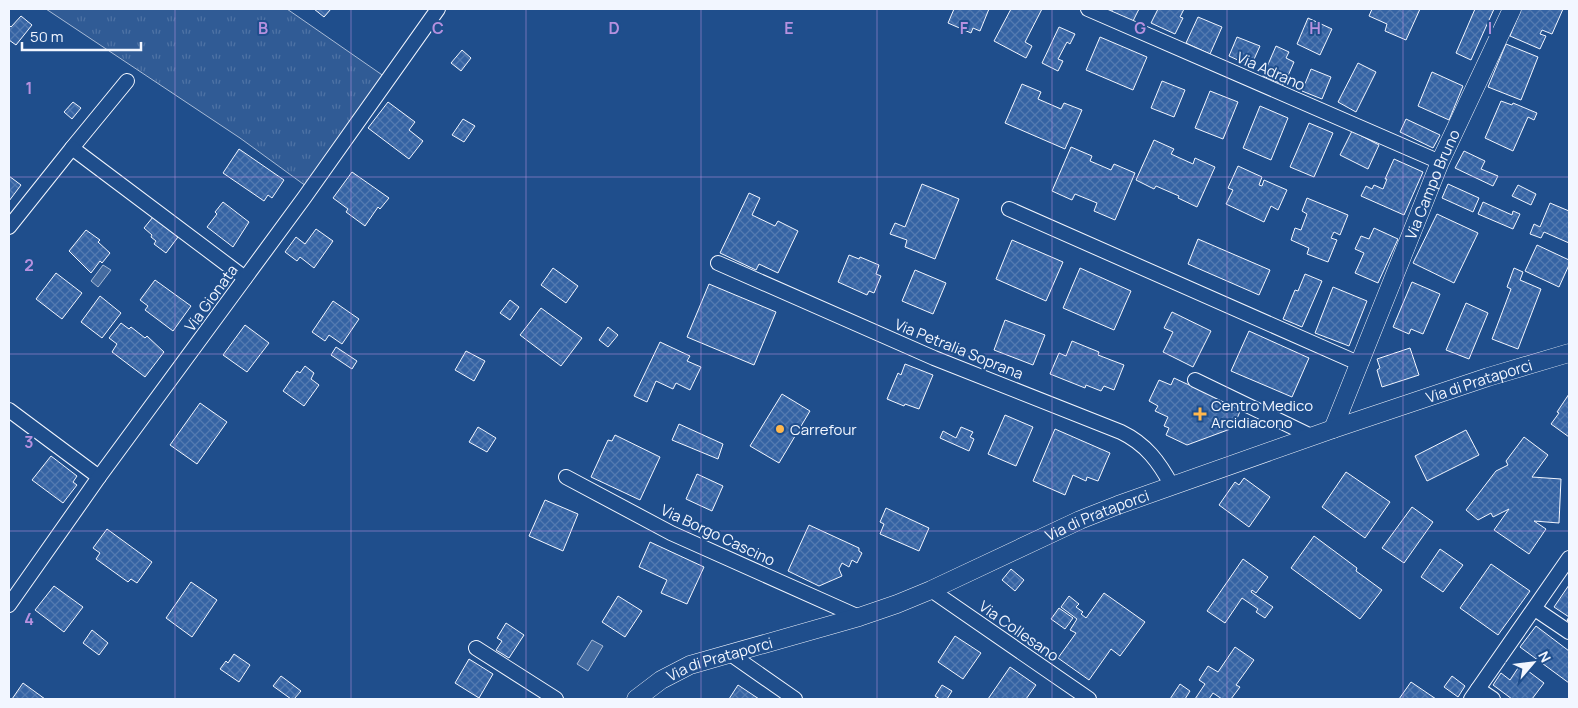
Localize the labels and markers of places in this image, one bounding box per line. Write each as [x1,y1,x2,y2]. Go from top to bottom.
place label: Centro Medico Arcidiacono [1211,395,1313,433]
marker: Centro Medico Arcidiacono [1193,407,1207,421]
place label: Carrefour [790,419,857,440]
marker: Carrefour [774,423,786,435]

